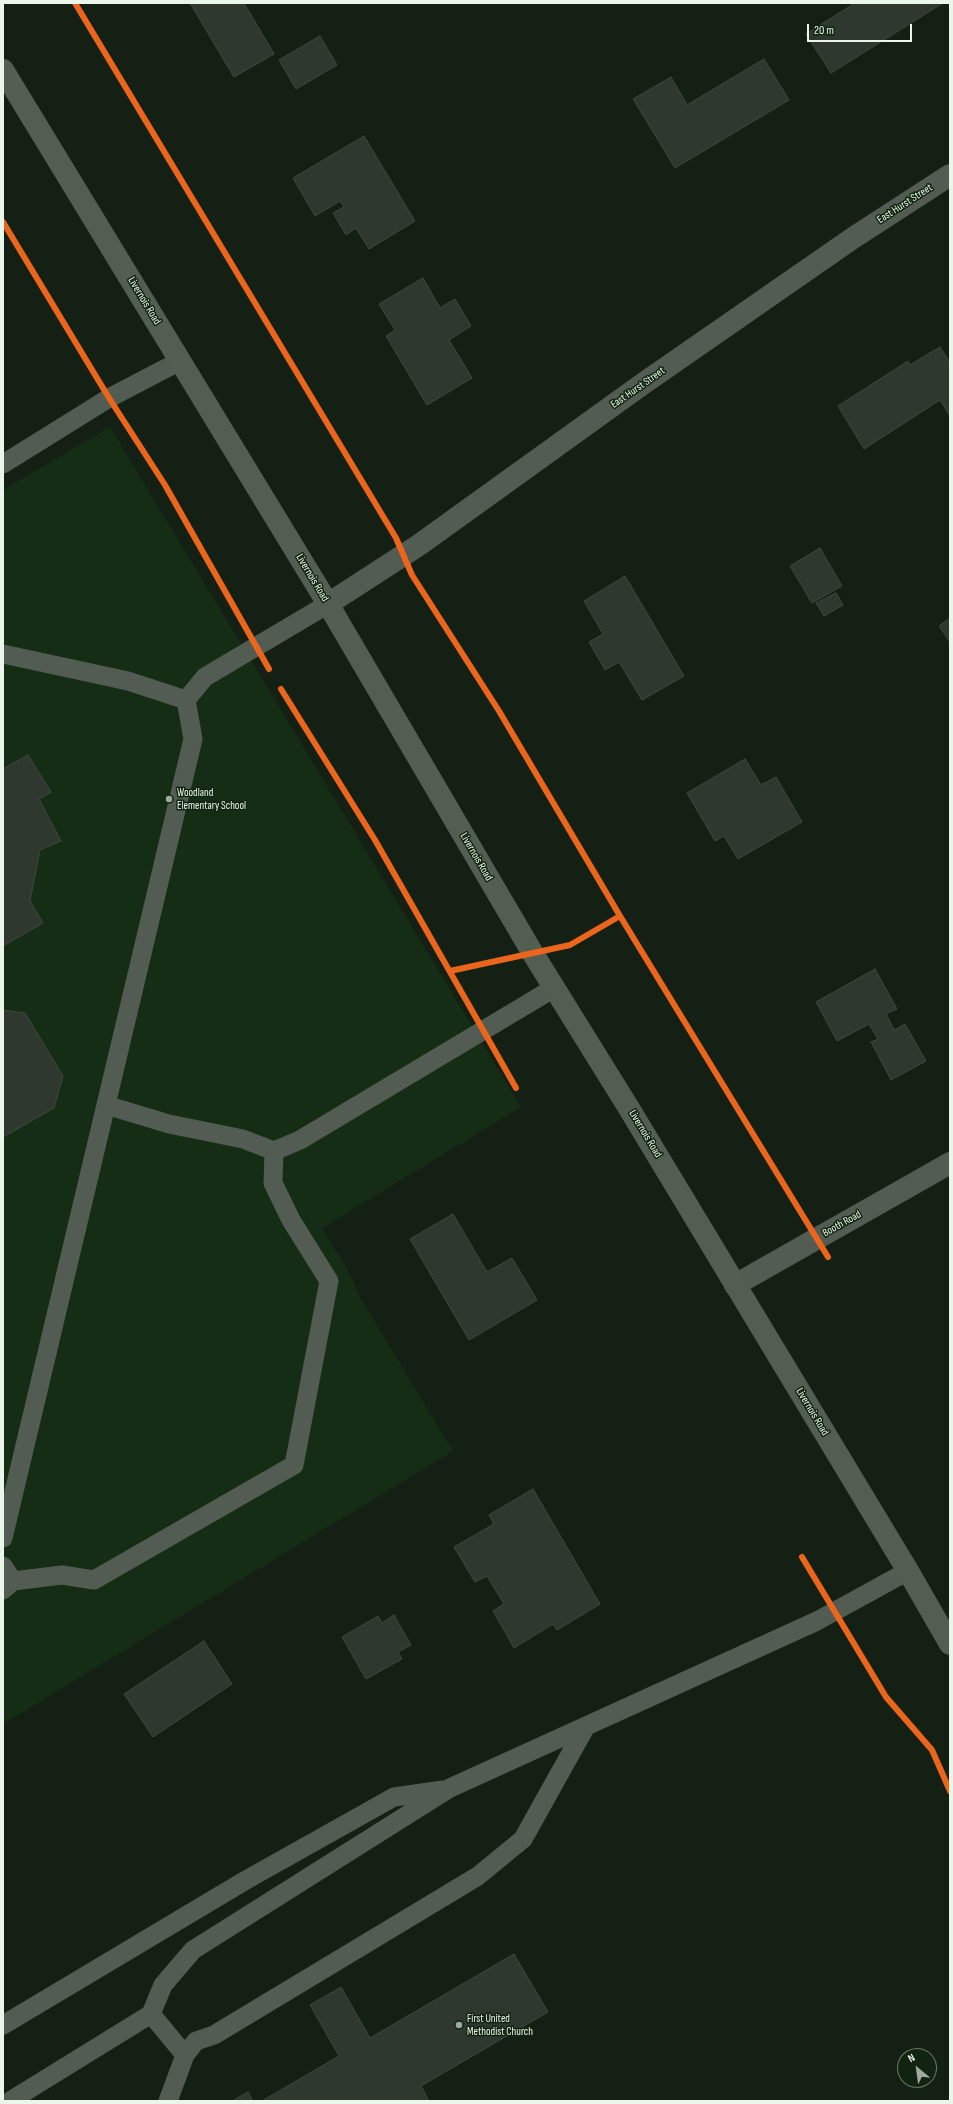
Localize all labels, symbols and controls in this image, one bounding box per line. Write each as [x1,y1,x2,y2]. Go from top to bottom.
scale bar [809,16,914,42]
text: 20 m [814,23,834,38]
street label: East Hurst Street [875,181,935,227]
street label: Livernois Road [125,275,163,327]
street label: East Hurst Street [608,364,668,412]
street label: Livernois Road [293,552,331,604]
place label: Woodland Elementary School [177,786,246,812]
marker: Woodland Elementary School [164,794,174,804]
street label: Livernois Road [457,831,495,883]
street label: Livernois Road [626,1108,664,1160]
street label: Booth Road [820,1208,864,1240]
street label: Livernois Road [793,1386,831,1438]
place label: First United Methodist Church [467,2012,533,2038]
marker: First United Methodist Church [454,2020,464,2030]
north arrow [897,2048,937,2088]
text: N [906,2051,917,2065]

